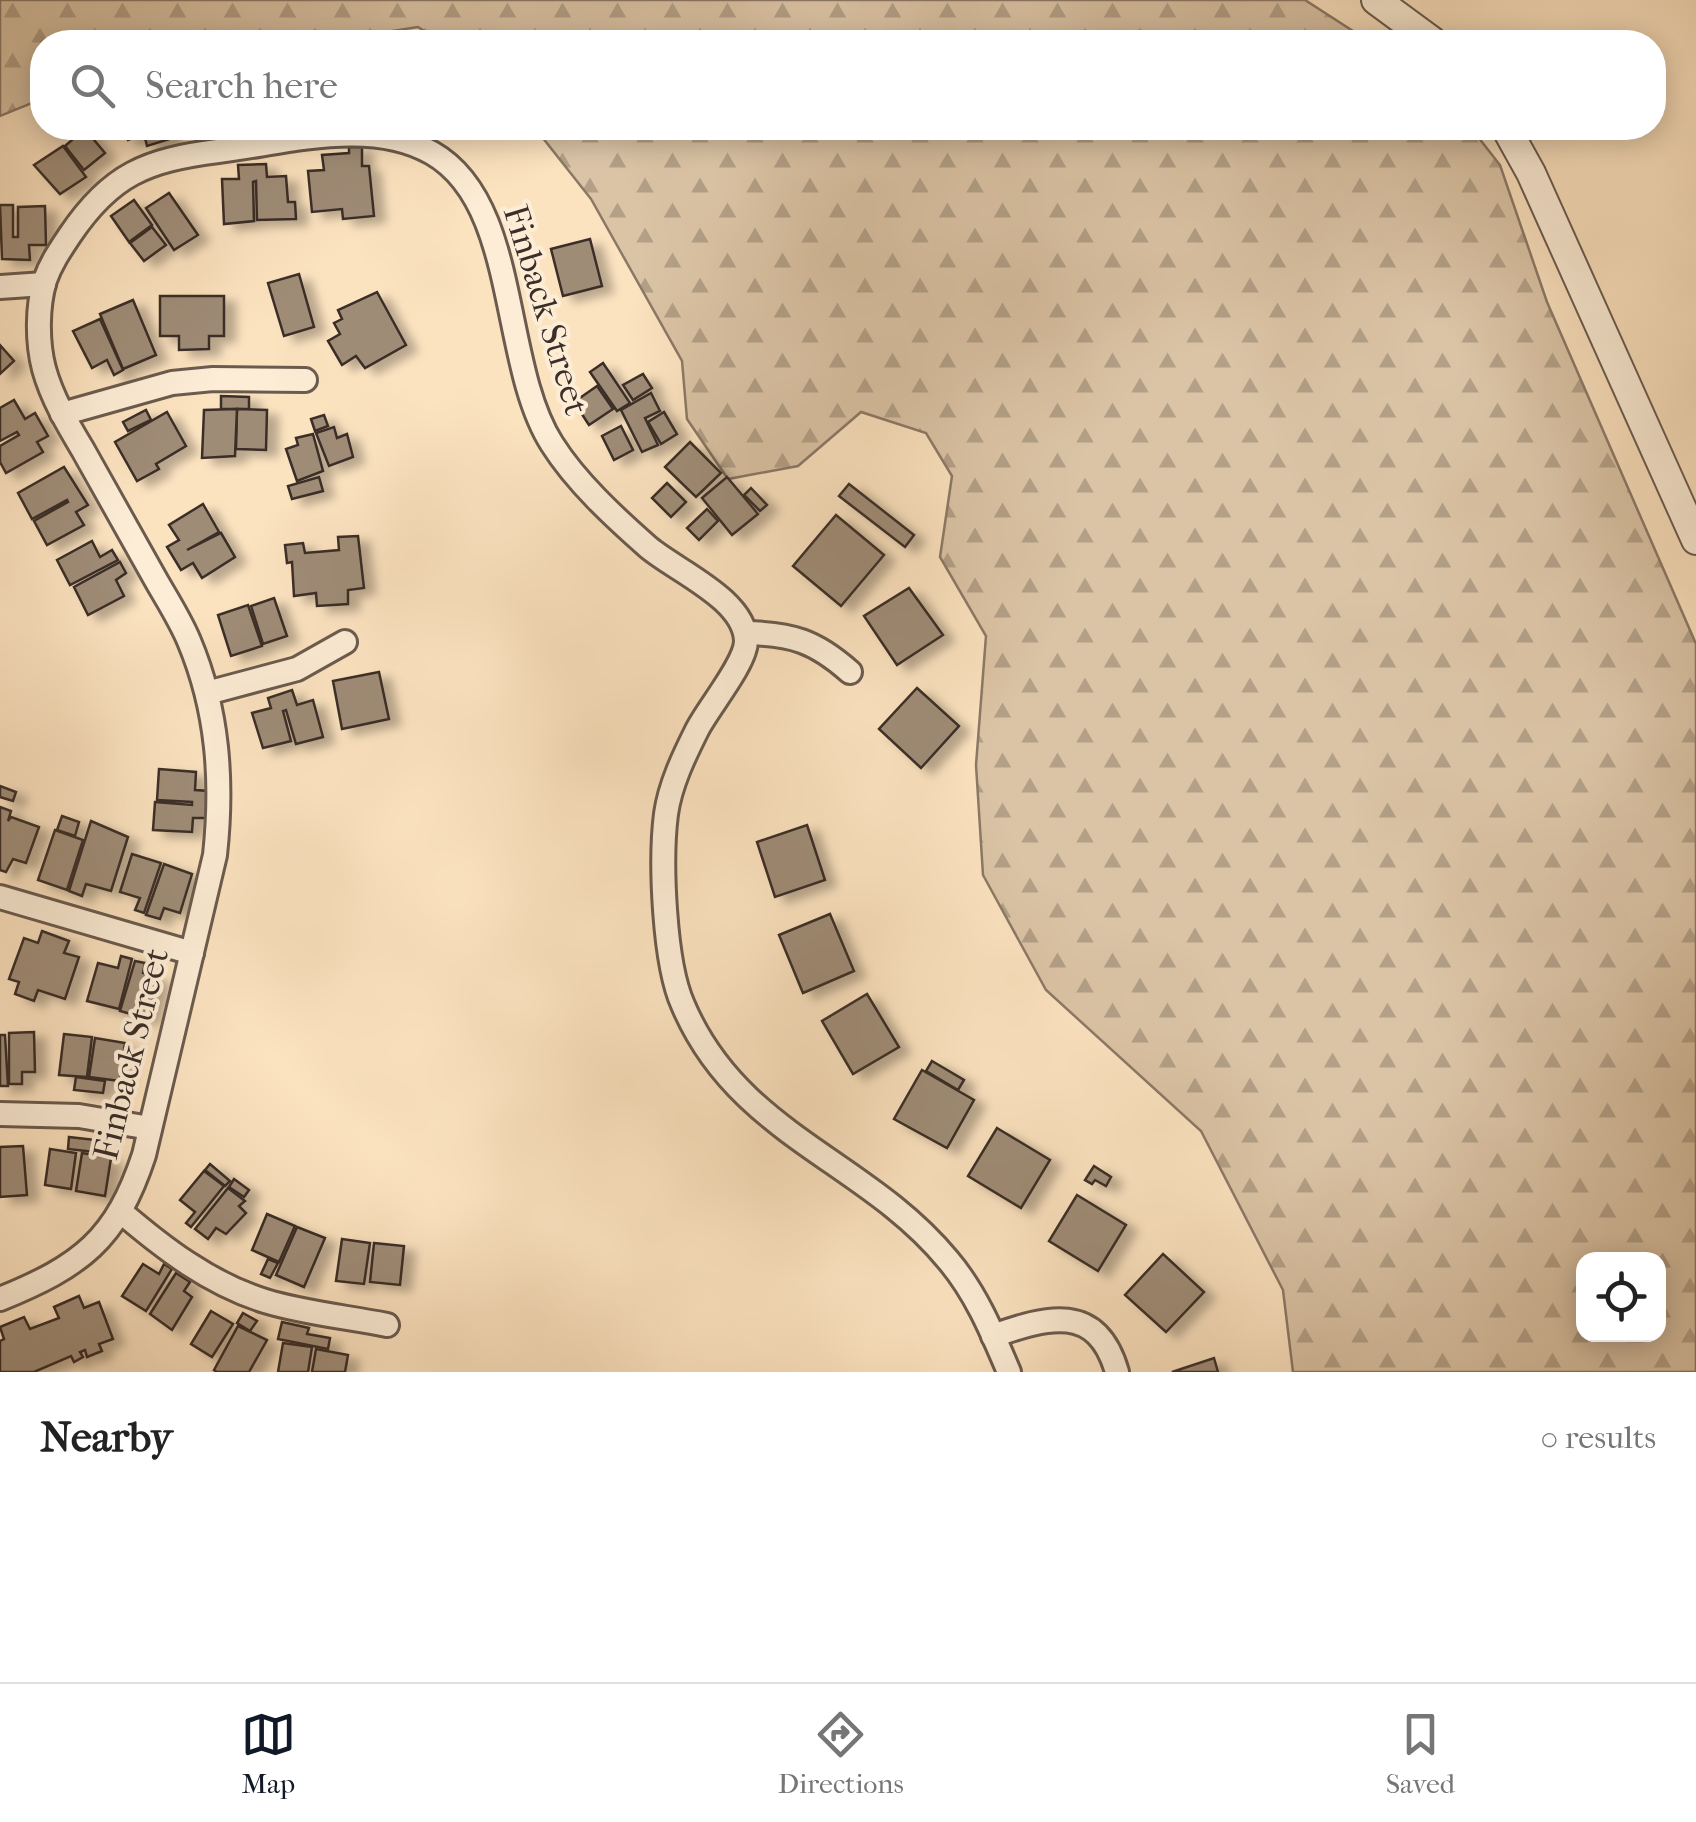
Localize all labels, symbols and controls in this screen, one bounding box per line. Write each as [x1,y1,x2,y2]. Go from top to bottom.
search box [30,30,1666,140]
icon: search [65,58,120,113]
text: Search here [145,63,338,108]
street label: Finback Street [495,200,597,420]
street label: Finback Street [85,943,177,1164]
map controls [1576,1252,1666,1342]
button: locate [1576,1252,1666,1342]
text: Nearby [40,1413,172,1462]
text: 0 results [1540,1419,1656,1456]
tab: Map [241,1707,296,1800]
tab: Directions [778,1707,904,1800]
tab: Saved [1386,1707,1455,1800]

